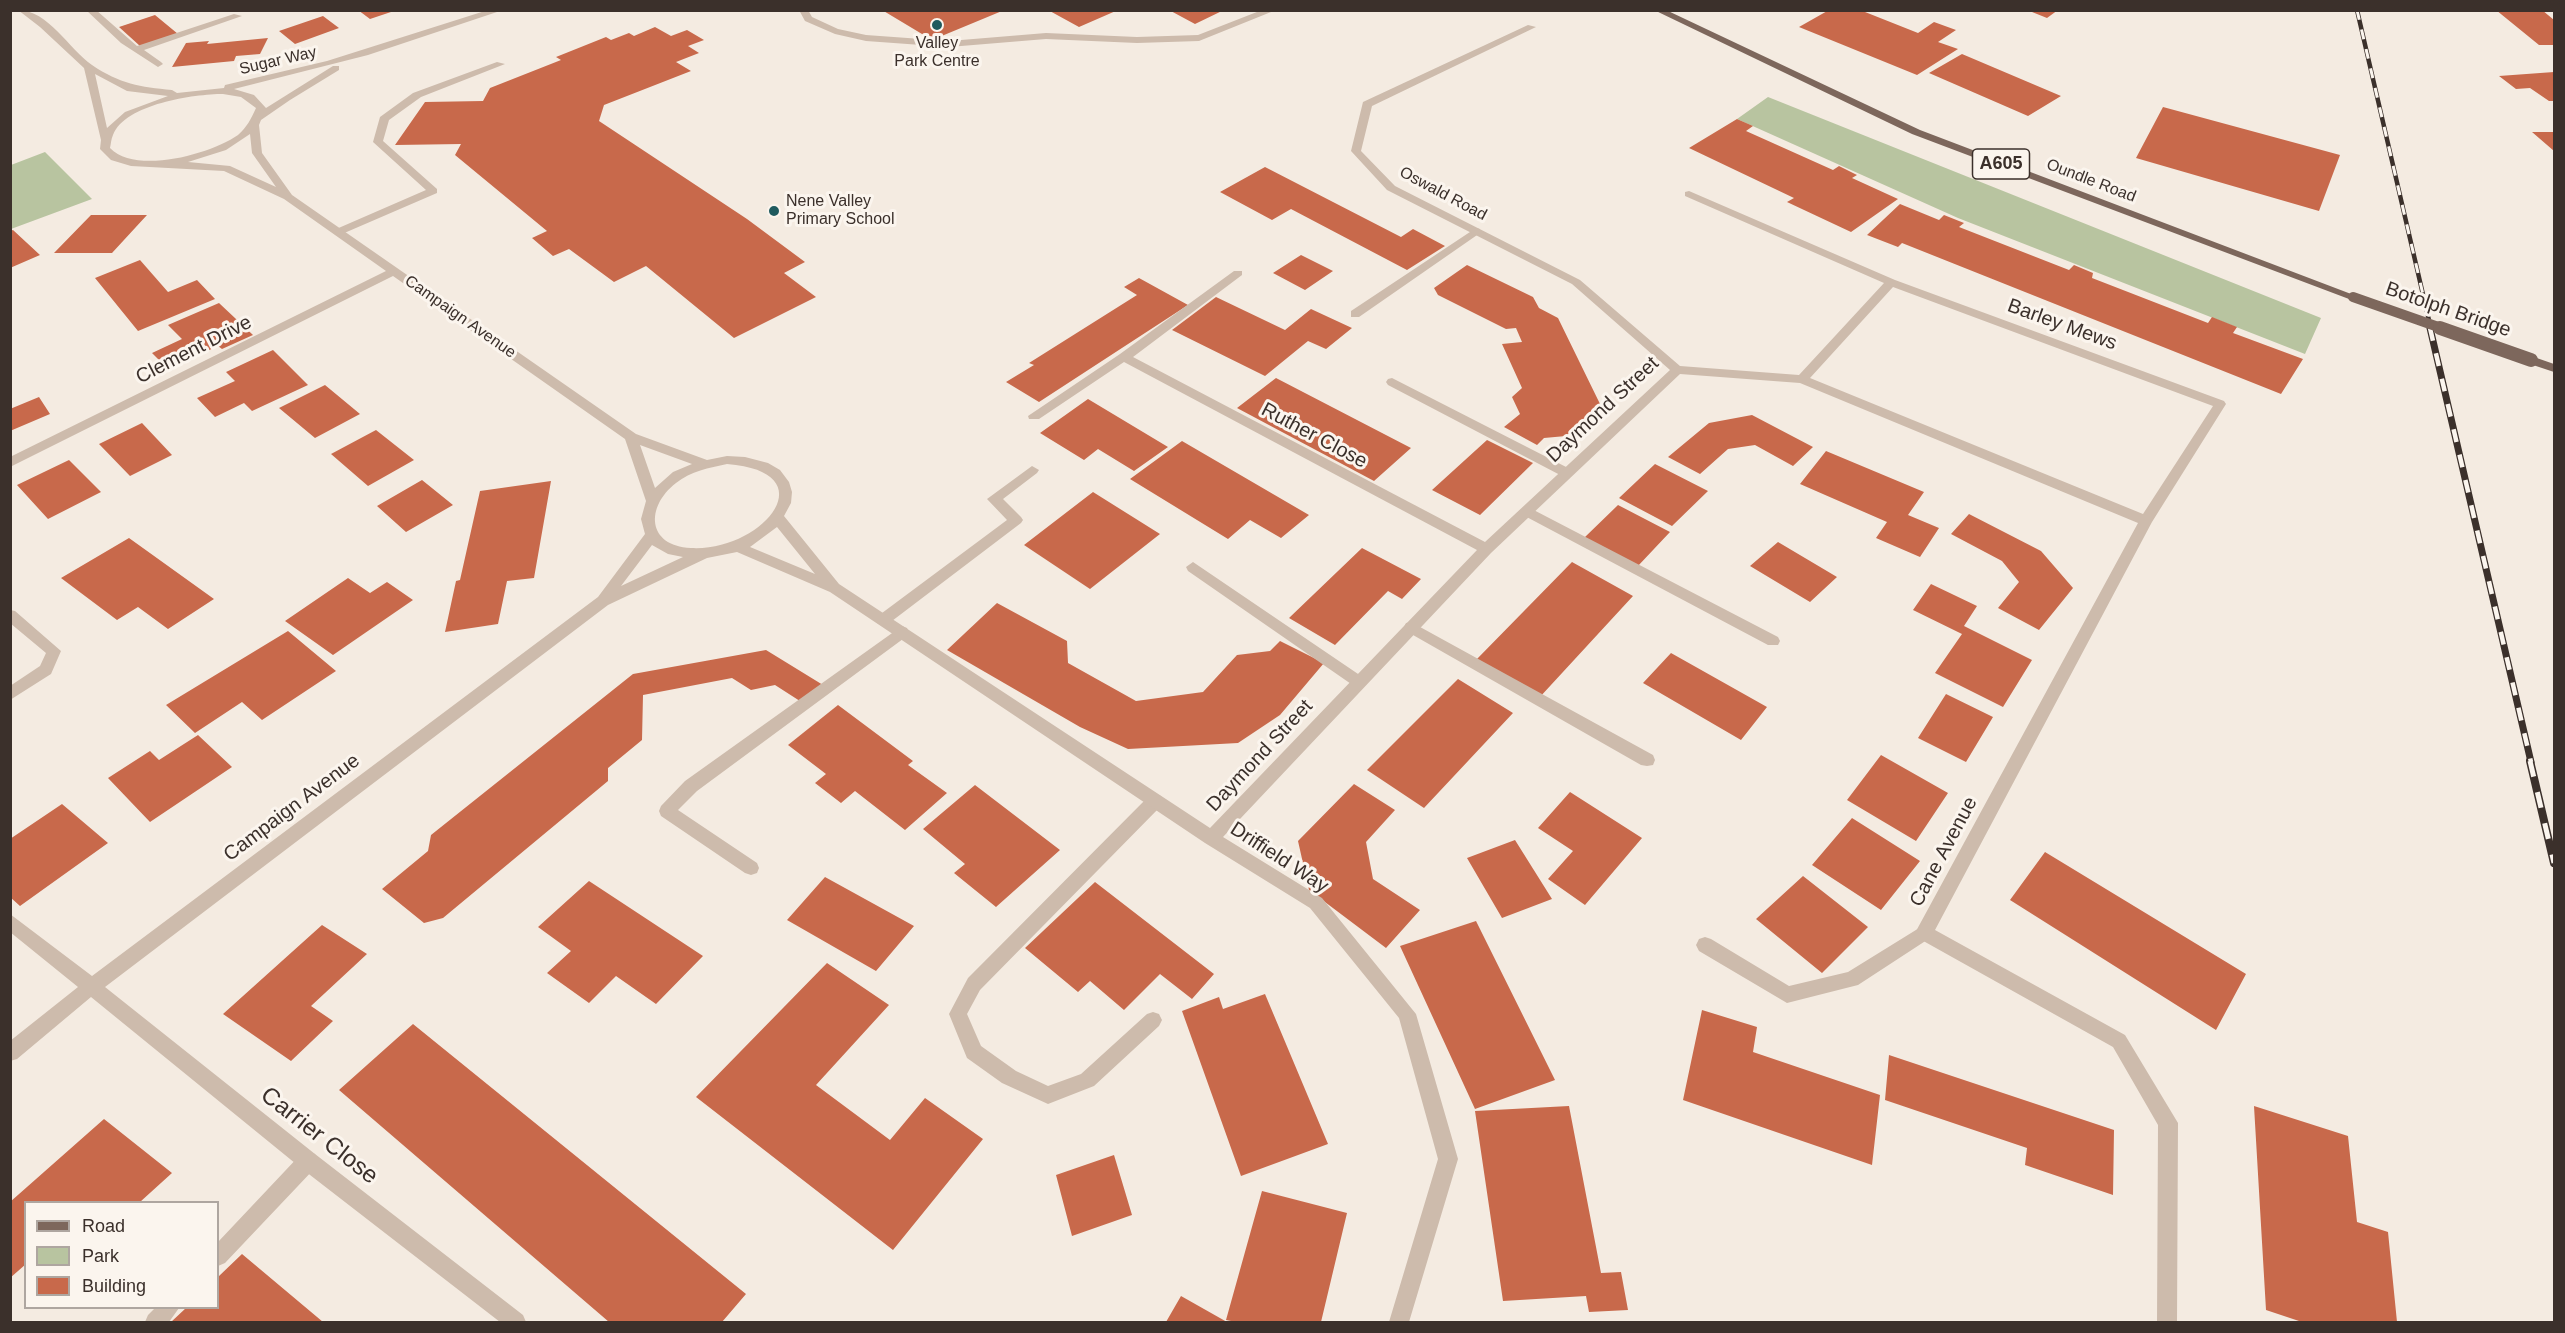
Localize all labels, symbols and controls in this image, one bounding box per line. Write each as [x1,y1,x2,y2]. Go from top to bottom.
marker: Valley Park Centre [930,18,944,32]
place label: Valley Park Centre [894,34,980,72]
street label: Sugar Way [238,43,318,79]
road number: A605 [1972,149,2030,179]
street label: Oundle Road [2044,155,2138,207]
street label: Oswald Road [1396,163,1490,225]
place label: Nene Valley Primary School [786,192,894,230]
marker: Nene Valley Primary School [767,204,781,218]
street label: Campaign Avenue [401,271,519,363]
street label: Botolph Bridge [2382,277,2514,343]
street label: Barley Mews [2004,294,2120,356]
street label: Clement Drive [132,311,256,389]
street label: Daymond Street [1542,352,1664,468]
street label: Ruther Close [1257,398,1371,474]
street label: Daymond Street [1202,695,1318,817]
street label: Campaign Avenue [219,749,365,867]
street label: Cane Avenue [1905,793,1983,911]
street label: Driffield Way [1225,817,1333,899]
street label: Carrier Close [254,1081,384,1191]
legend [24,1201,219,1309]
text: Road [82,1216,125,1236]
text: Park [82,1246,119,1266]
text: Building [82,1276,146,1296]

